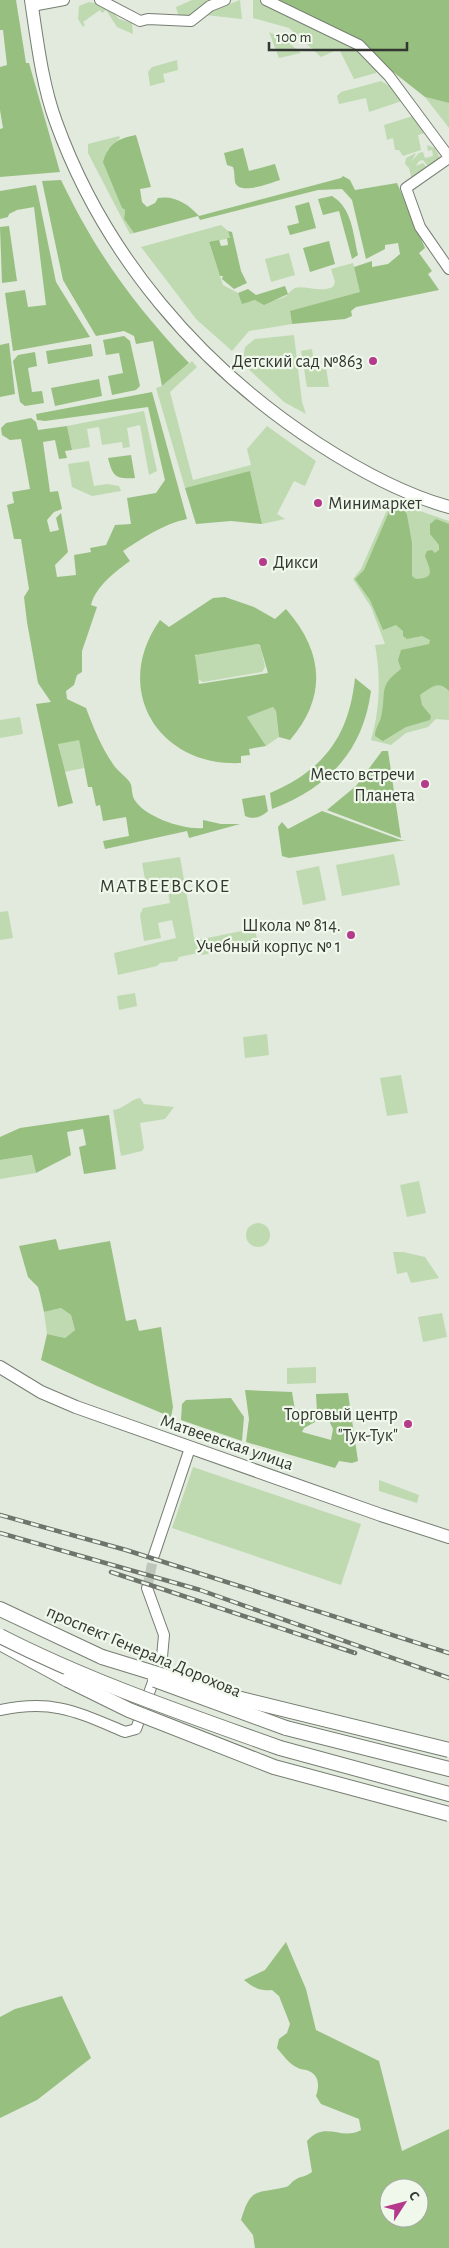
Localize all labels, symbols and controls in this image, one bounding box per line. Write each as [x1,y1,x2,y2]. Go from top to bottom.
scale bar [269,20,406,52]
text: 100 m [276,30,311,45]
place label: Детский сад №863 [232,353,363,371]
marker: Детский сад №863 [367,355,379,367]
place label: Минимаркет [328,495,422,513]
marker: Минимаркет [312,497,324,509]
place label: Дикси [273,554,319,572]
marker: Дикси [257,556,269,568]
place label: Место встречи Планета [310,766,415,805]
marker: Место встречи Планета [419,778,431,790]
district label: МАТВЕЕВСКОЕ [99,877,231,896]
place label: Школа № 814. Учебный корпус № 1 [196,917,341,956]
marker: Школа № 814. Учебный корпус № 1 [345,929,357,941]
place label: Торговый центр "Тук-Тук" [284,1406,398,1445]
street label: Матвеевская улица [158,1412,296,1474]
marker: Торговый центр "Тук-Тук" [402,1418,414,1430]
street label: проспект Генерала Дорохова [44,1603,244,1701]
north arrow [379,2178,429,2228]
text: С [406,2189,422,2203]

